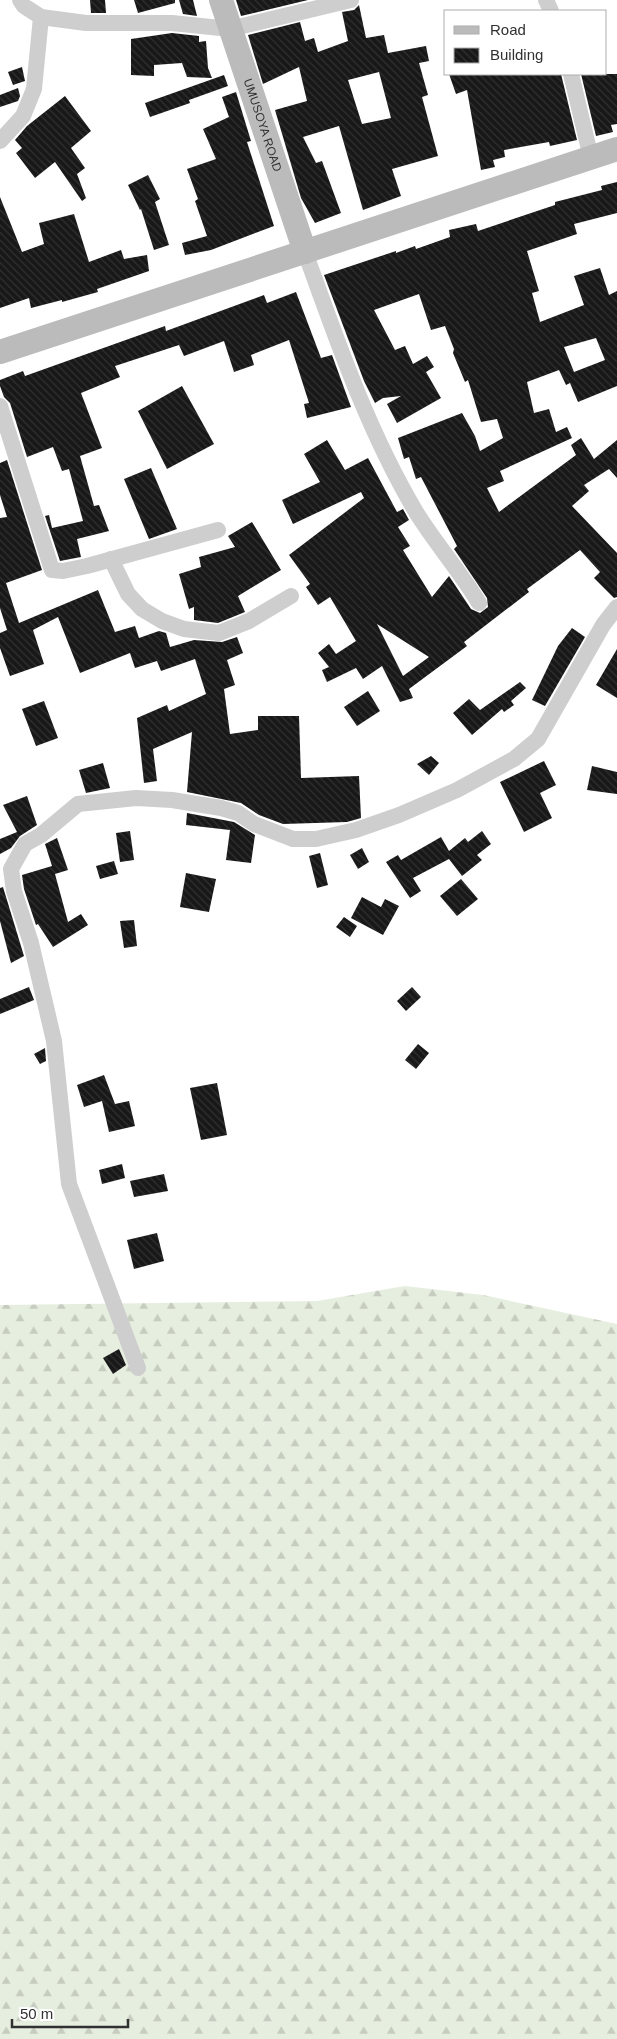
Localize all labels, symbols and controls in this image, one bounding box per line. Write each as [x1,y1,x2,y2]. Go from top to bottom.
legend [444,10,607,75]
text: Road [490,21,526,38]
text: Building [490,46,543,63]
street label: UMUSOYA ROAD [241,77,285,174]
scale bar [12,1996,129,2028]
text: 50 m [20,2005,53,2022]

